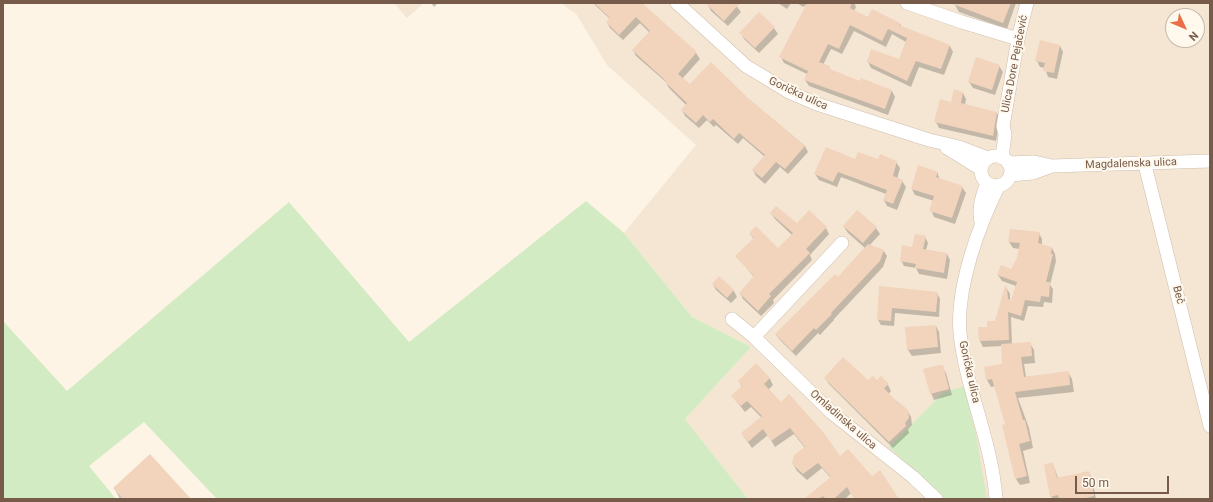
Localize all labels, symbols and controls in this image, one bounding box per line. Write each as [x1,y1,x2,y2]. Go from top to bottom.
north arrow [1165,8,1205,48]
street label: Ulica Dore Pejačević [999,14,1031,114]
text: N [1186,29,1201,43]
street label: Gorička ulica [766,75,830,113]
street label: Magdalenska ulica [1085,156,1177,172]
street label: Beč [1169,284,1187,306]
street label: Gorička ulica [955,340,983,404]
street label: Omladinska ulica [807,387,879,453]
scale bar [1077,468,1171,494]
text: 50 m [1082,476,1109,490]

